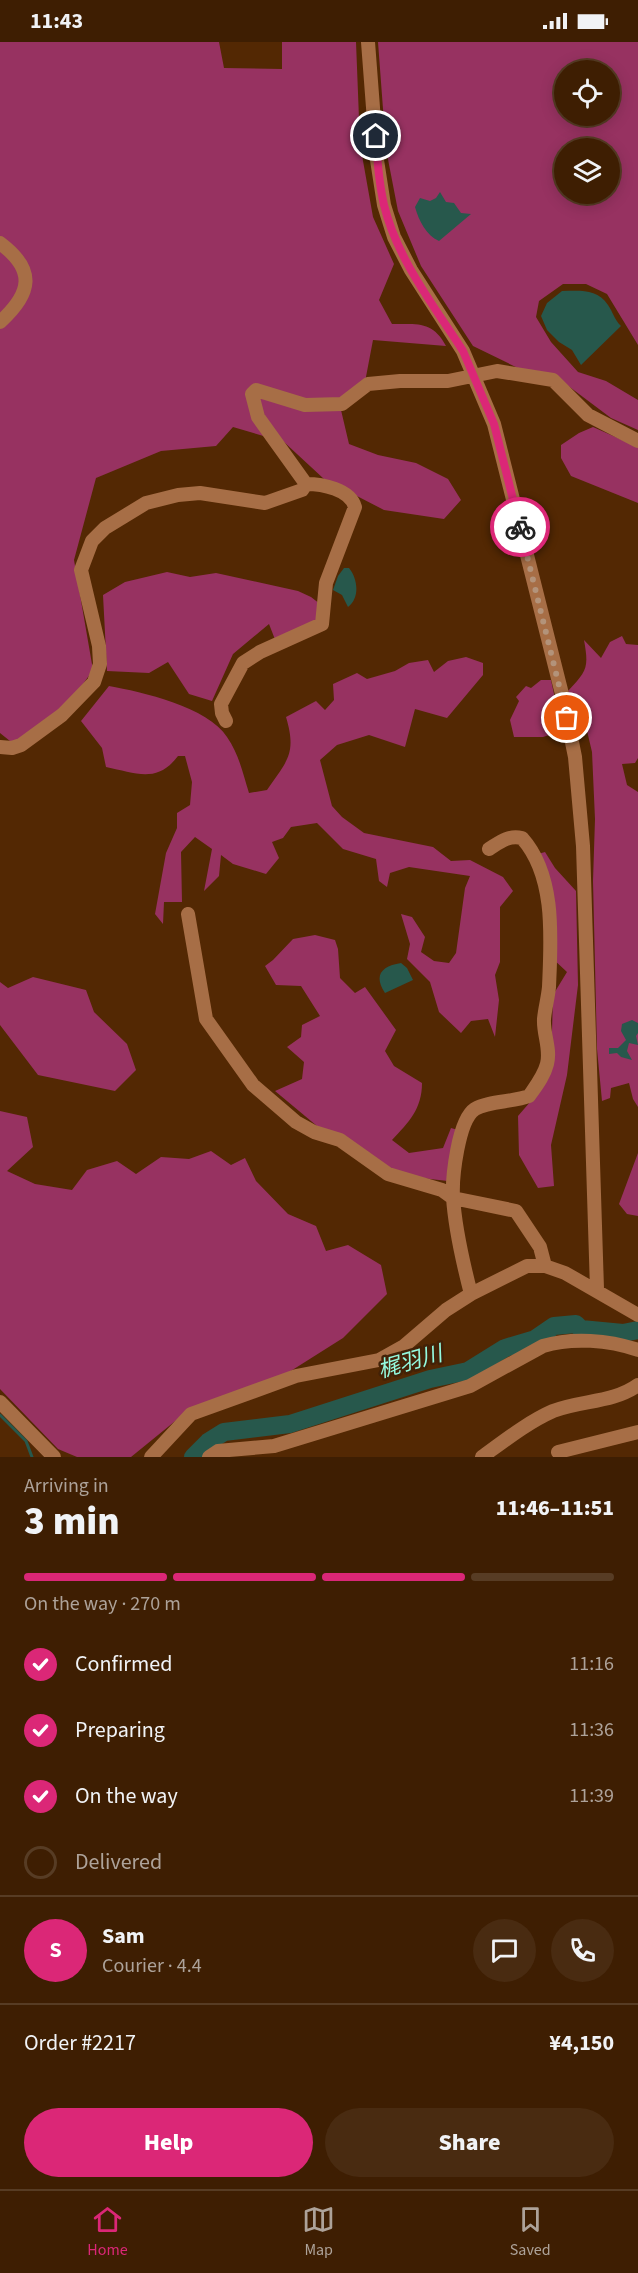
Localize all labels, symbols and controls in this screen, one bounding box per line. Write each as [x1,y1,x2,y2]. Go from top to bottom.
text: 11:43 [30,5,83,37]
map controls [554,60,620,204]
button: locate [554,60,620,126]
pin [350,110,401,161]
icon: home [359,119,392,152]
button: layers [554,138,620,204]
courier [490,497,550,557]
icon: bike [504,511,537,544]
pin [541,692,592,743]
icon: bag [550,701,583,734]
water label: 梶羽川 [374,1337,448,1386]
text: Arriving in [24,1472,109,1500]
text: 11:46–11:51 [496,1492,614,1524]
text: 3 min [24,1494,120,1550]
text: On the way · 270 m [24,1590,181,1618]
icon: check [24,1648,57,1681]
text: Confirmed [75,1648,172,1680]
text: 11:16 [569,1650,614,1678]
icon: check [24,1714,57,1747]
text: Preparing [75,1714,165,1746]
text: 11:36 [569,1716,614,1744]
icon: check [24,1780,57,1813]
text: On the way [75,1780,178,1812]
text: 11:39 [569,1782,614,1810]
text: Delivered [75,1846,162,1878]
button: chat [473,1919,536,1982]
button: phone [551,1919,614,1982]
text: Sam [102,1920,145,1952]
text: S [49,1934,62,1966]
text: Courier · 4.4 [102,1952,202,1980]
text: Order #2217 [24,2027,136,2059]
text: ¥4,150 [549,2027,614,2059]
button: Help [24,2108,313,2177]
button: Share [325,2108,614,2177]
tab: Home [87,2203,128,2261]
tab: Map [302,2203,335,2261]
tab: Saved [510,2203,551,2261]

